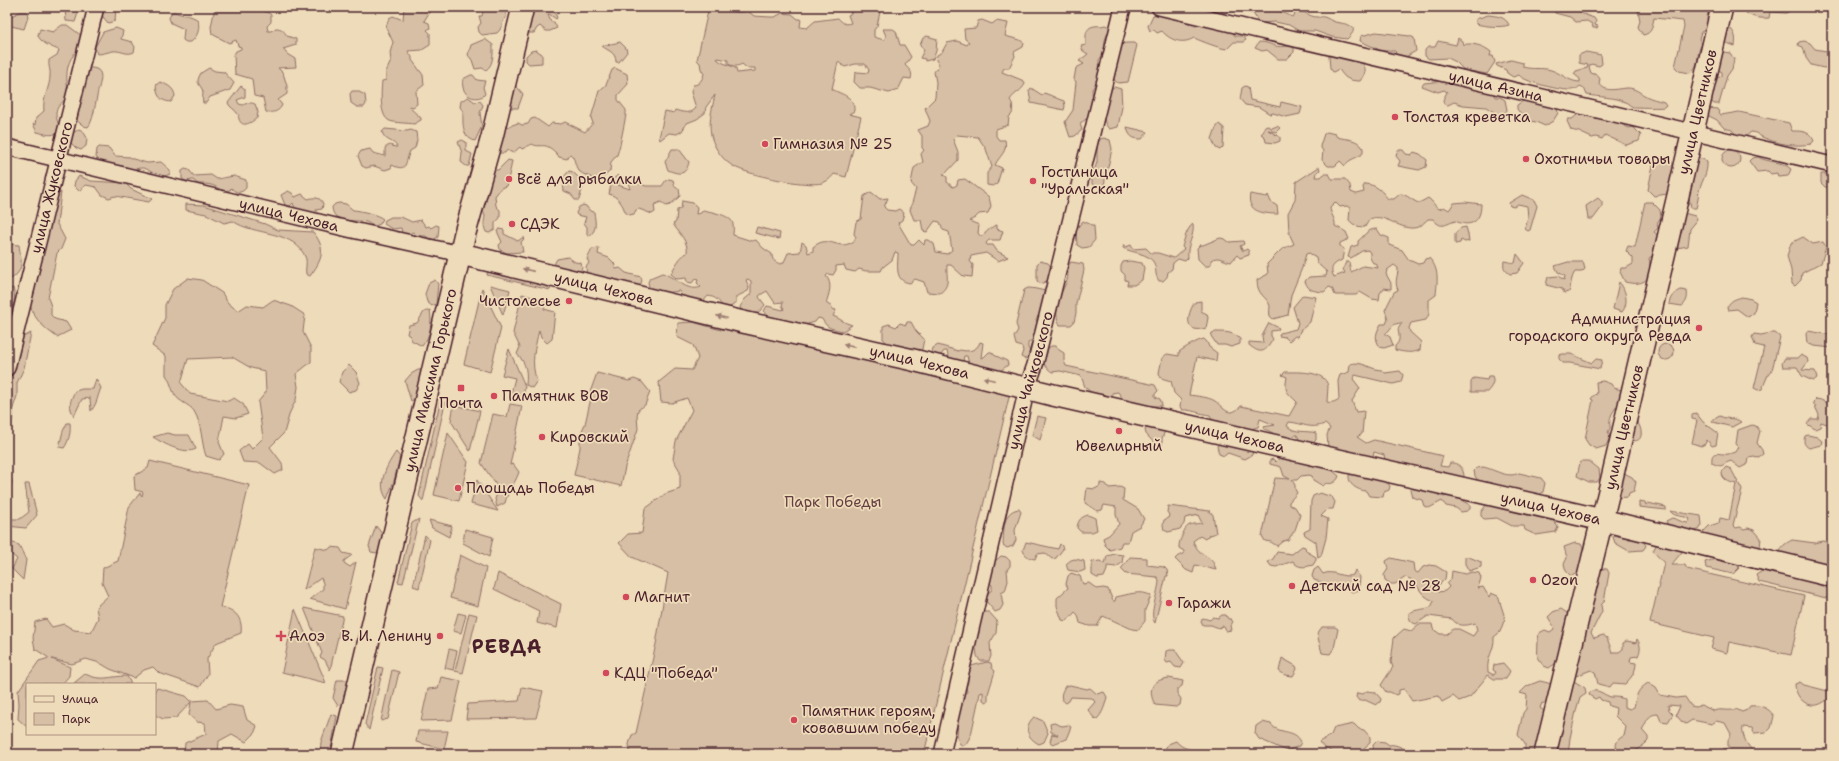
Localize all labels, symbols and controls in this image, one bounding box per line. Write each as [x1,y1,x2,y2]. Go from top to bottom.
street label: улица Цветников [1673,47,1722,176]
street label: улица Азина [1447,65,1546,107]
place label: Толстая креветка [1403,107,1531,127]
marker: Толстая креветка [1390,112,1400,122]
street label: улица Жуковского [26,119,77,256]
place label: Гимназия № 25 [773,134,892,154]
marker: Гимназия № 25 [760,139,770,149]
place label: Охотничьи товары [1534,149,1670,169]
marker: Охотничьи товары [1521,154,1531,164]
place label: Гостиница "Уральская" [1041,162,1129,199]
place label: Всё для рыбалки [517,169,642,189]
marker: Всё для рыбалки [504,174,514,184]
marker: Гостиница "Уральская" [1028,176,1038,186]
street label: улица Чехова [237,193,341,237]
place label: СДЭК [520,214,560,234]
marker: СДЭК [507,219,517,229]
one-way arrow [522,266,534,272]
street label: улица Чехова [552,267,656,310]
street label: улица Максима Горького [399,286,462,474]
place label: Чистолесье [479,291,561,311]
marker: Чистолесье [564,296,574,306]
street label: улица Чайковского [1003,309,1058,452]
place label: Администрация городского округа Ревда [1509,309,1692,346]
one-way arrow [716,314,728,320]
marker: Администрация городского округа Ревда [1694,323,1704,333]
street label: улица Чехова [868,341,972,384]
one-way arrow [843,343,855,349]
street label: улица Цветников [1600,363,1648,492]
one-way arrow [983,375,995,381]
marker: Почта [456,383,466,393]
place label: Памятник ВОВ [502,386,609,406]
marker: Памятник ВОВ [489,391,499,401]
place label: Почта [439,393,483,413]
street label: улица Чехова [1183,415,1287,458]
marker: Ювелирный [1114,426,1124,436]
place label: Кировский [550,427,629,447]
marker: Кировский [537,432,547,442]
place label: Ювелирный [1076,436,1162,456]
place label: Площадь Победы [466,478,595,498]
marker: Площадь Победы [453,483,463,493]
street label: улица Чехова [1499,487,1603,530]
park label: Парк Победы [784,492,882,512]
place label: Ozon [1541,570,1578,590]
marker: Ozon [1528,575,1538,585]
place label: Детский сад № 28 [1300,576,1441,596]
marker: Детский сад № 28 [1287,581,1297,591]
place label: Магнит [634,587,690,607]
marker: Магнит [621,592,631,602]
place label: Гаражи [1177,593,1231,613]
marker: Гаражи [1164,598,1174,608]
place label: Алоэ [289,626,325,646]
place label: В. И. Ленину [341,626,432,646]
marker: Алоэ [276,631,286,641]
marker: В. И. Ленину [435,631,445,641]
district label: РЕВДА [472,634,542,659]
place label: КДЦ "Победа" [614,663,718,683]
marker: КДЦ "Победа" [601,668,611,678]
legend [26,683,156,735]
text: Улица [62,691,99,707]
place label: Памятник героям, ковавшим победу [802,701,936,738]
text: Парк [62,711,91,727]
marker: Памятник героям, ковавшим победу [789,715,799,725]

